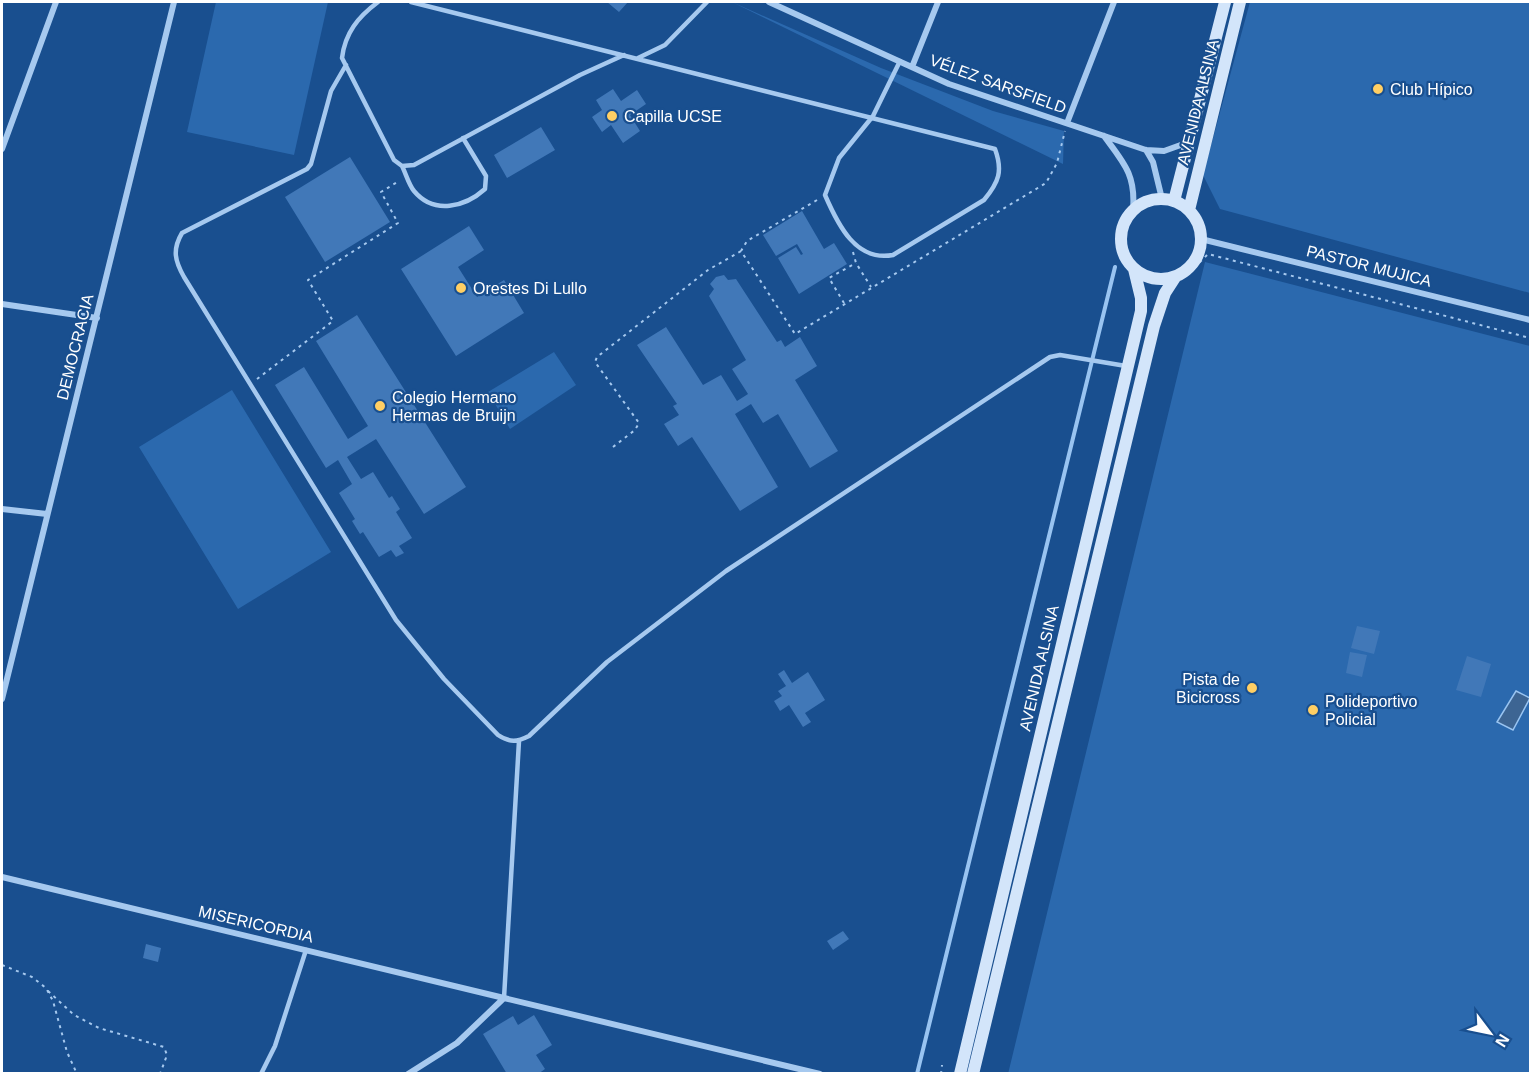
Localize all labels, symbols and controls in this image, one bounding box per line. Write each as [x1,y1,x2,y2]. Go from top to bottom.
street label: AVENIDA ALSINA [1174,37,1222,166]
street label: VÉLEZ SARSFIELD [927,50,1069,117]
place label: Club Hípico [1390,81,1473,98]
marker: Club Hípico [1371,82,1385,96]
place label: Capilla UCSE [624,108,722,125]
marker: Capilla UCSE [605,109,619,123]
street label: PASTOR MUJICA [1305,242,1434,290]
place label: Orestes Di Lullo [473,280,587,297]
marker: Orestes Di Lullo [454,281,468,295]
street label: DEMOCRACIA [54,292,96,402]
place label: Colegio Hermano Hermas de Bruijn [392,389,517,424]
marker: Colegio Hermano Hermas de Bruijn [373,399,387,413]
street label: AVENIDA ALSINA [1016,603,1062,733]
place label: Pista de Bicicross [1176,671,1240,706]
marker: Pista de Bicicross [1245,681,1259,695]
place label: Polideportivo Policial [1325,693,1418,728]
marker: Polideportivo Policial [1306,703,1320,717]
street label: MISERICORDIA [197,903,315,946]
north arrow [1460,1003,1520,1063]
text: N [1492,1031,1513,1050]

